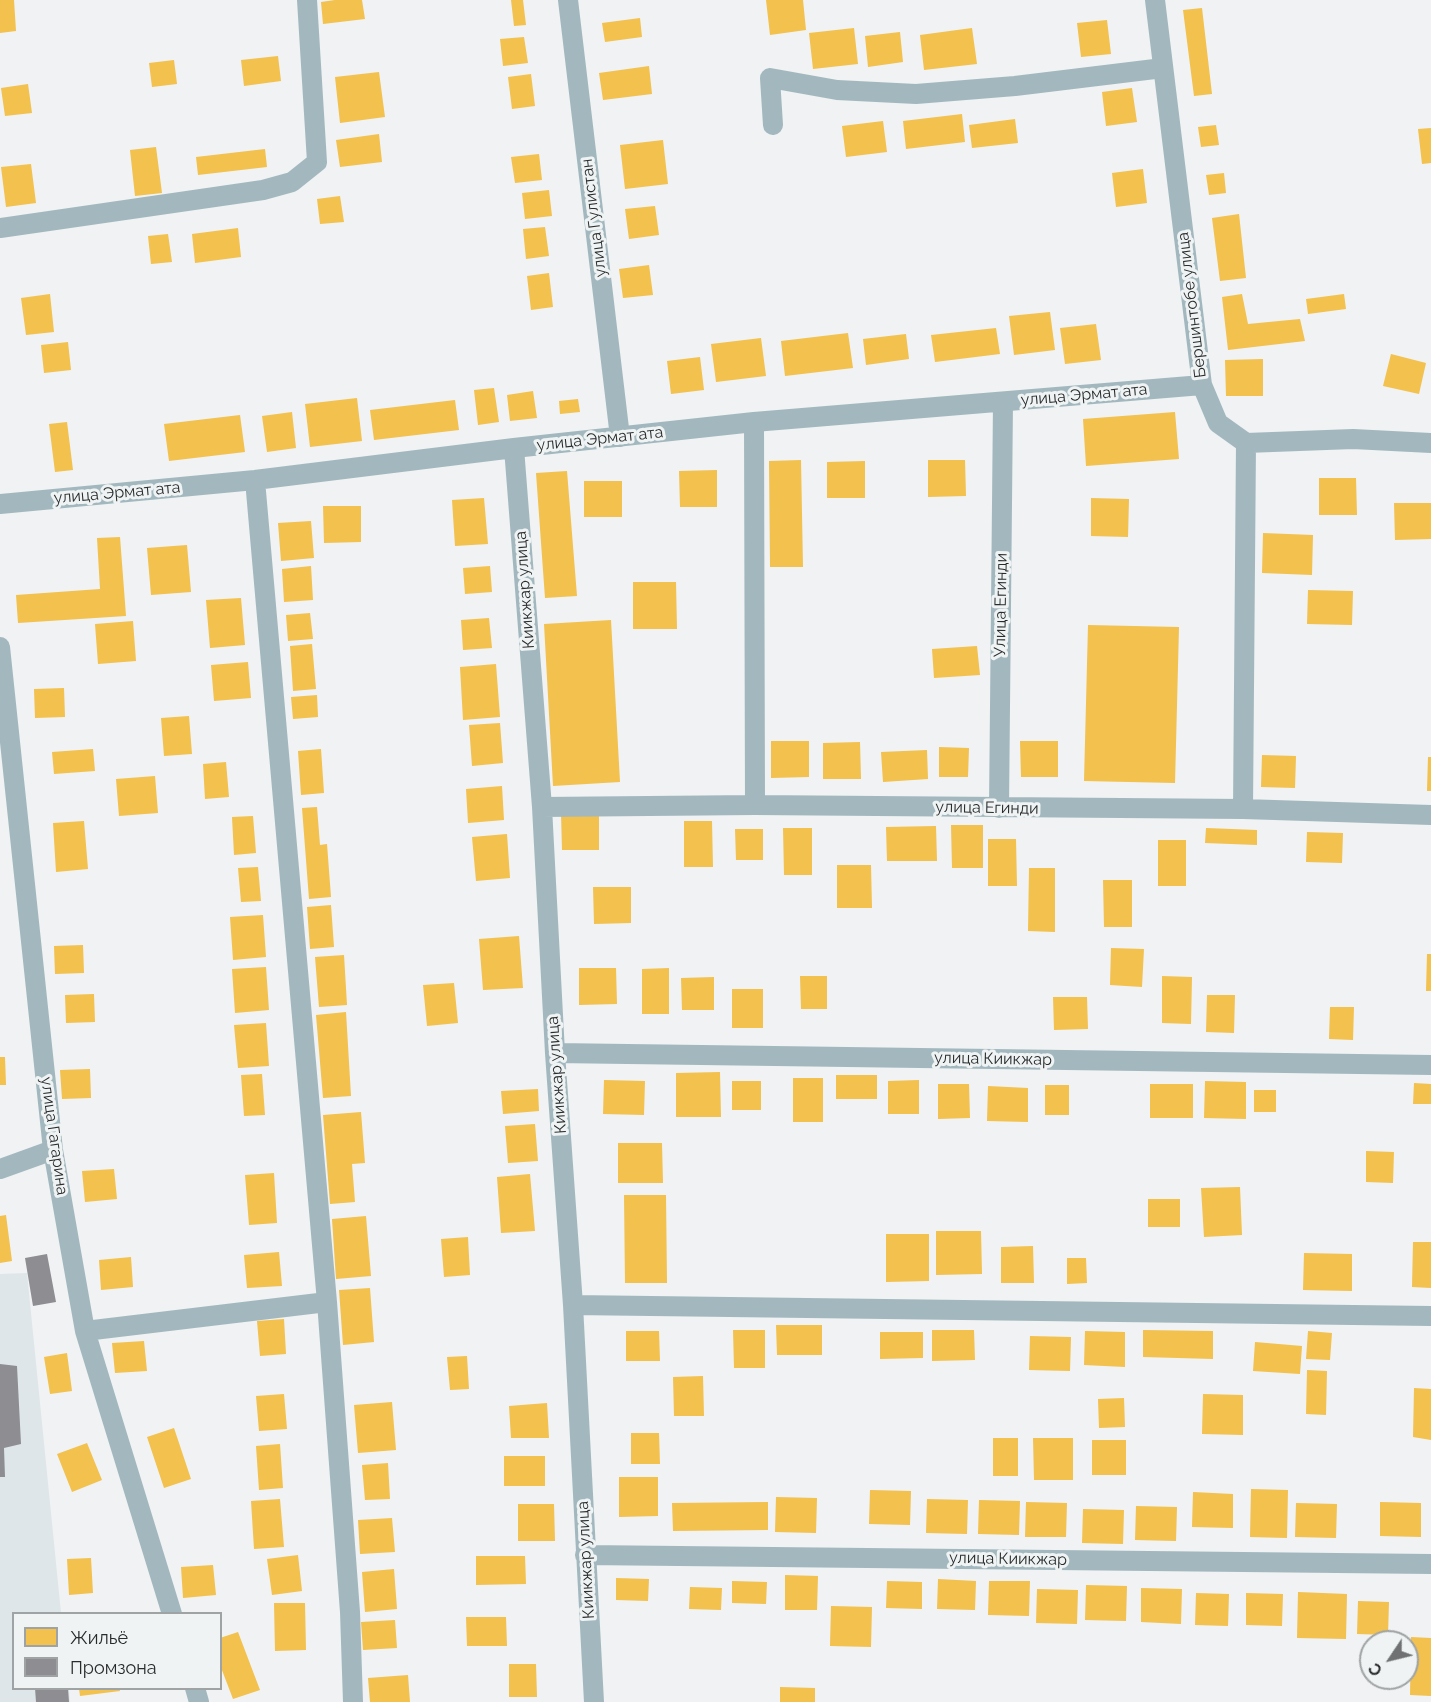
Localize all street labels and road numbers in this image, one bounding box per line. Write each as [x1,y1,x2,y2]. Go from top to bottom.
street label: улица Гулистан [577,158,611,278]
street label: Бершинтобе улица [1174,231,1210,379]
street label: улица Эрмат ата [1020,380,1148,410]
street label: улица Эрмат ата [536,423,664,455]
street label: улица Эрмат ата [53,478,181,508]
street label: Киикжар улица [511,530,539,650]
street label: Улица Егинди [990,553,1012,657]
street label: улица Егинди [935,798,1039,818]
street label: Киикжар улица [543,1015,571,1135]
street label: улица Киикжар [934,1048,1052,1070]
street label: улица Гагарина [36,1076,72,1196]
street label: Киикжар улица [573,1501,599,1619]
street label: улица Киикжар [949,1548,1067,1570]

